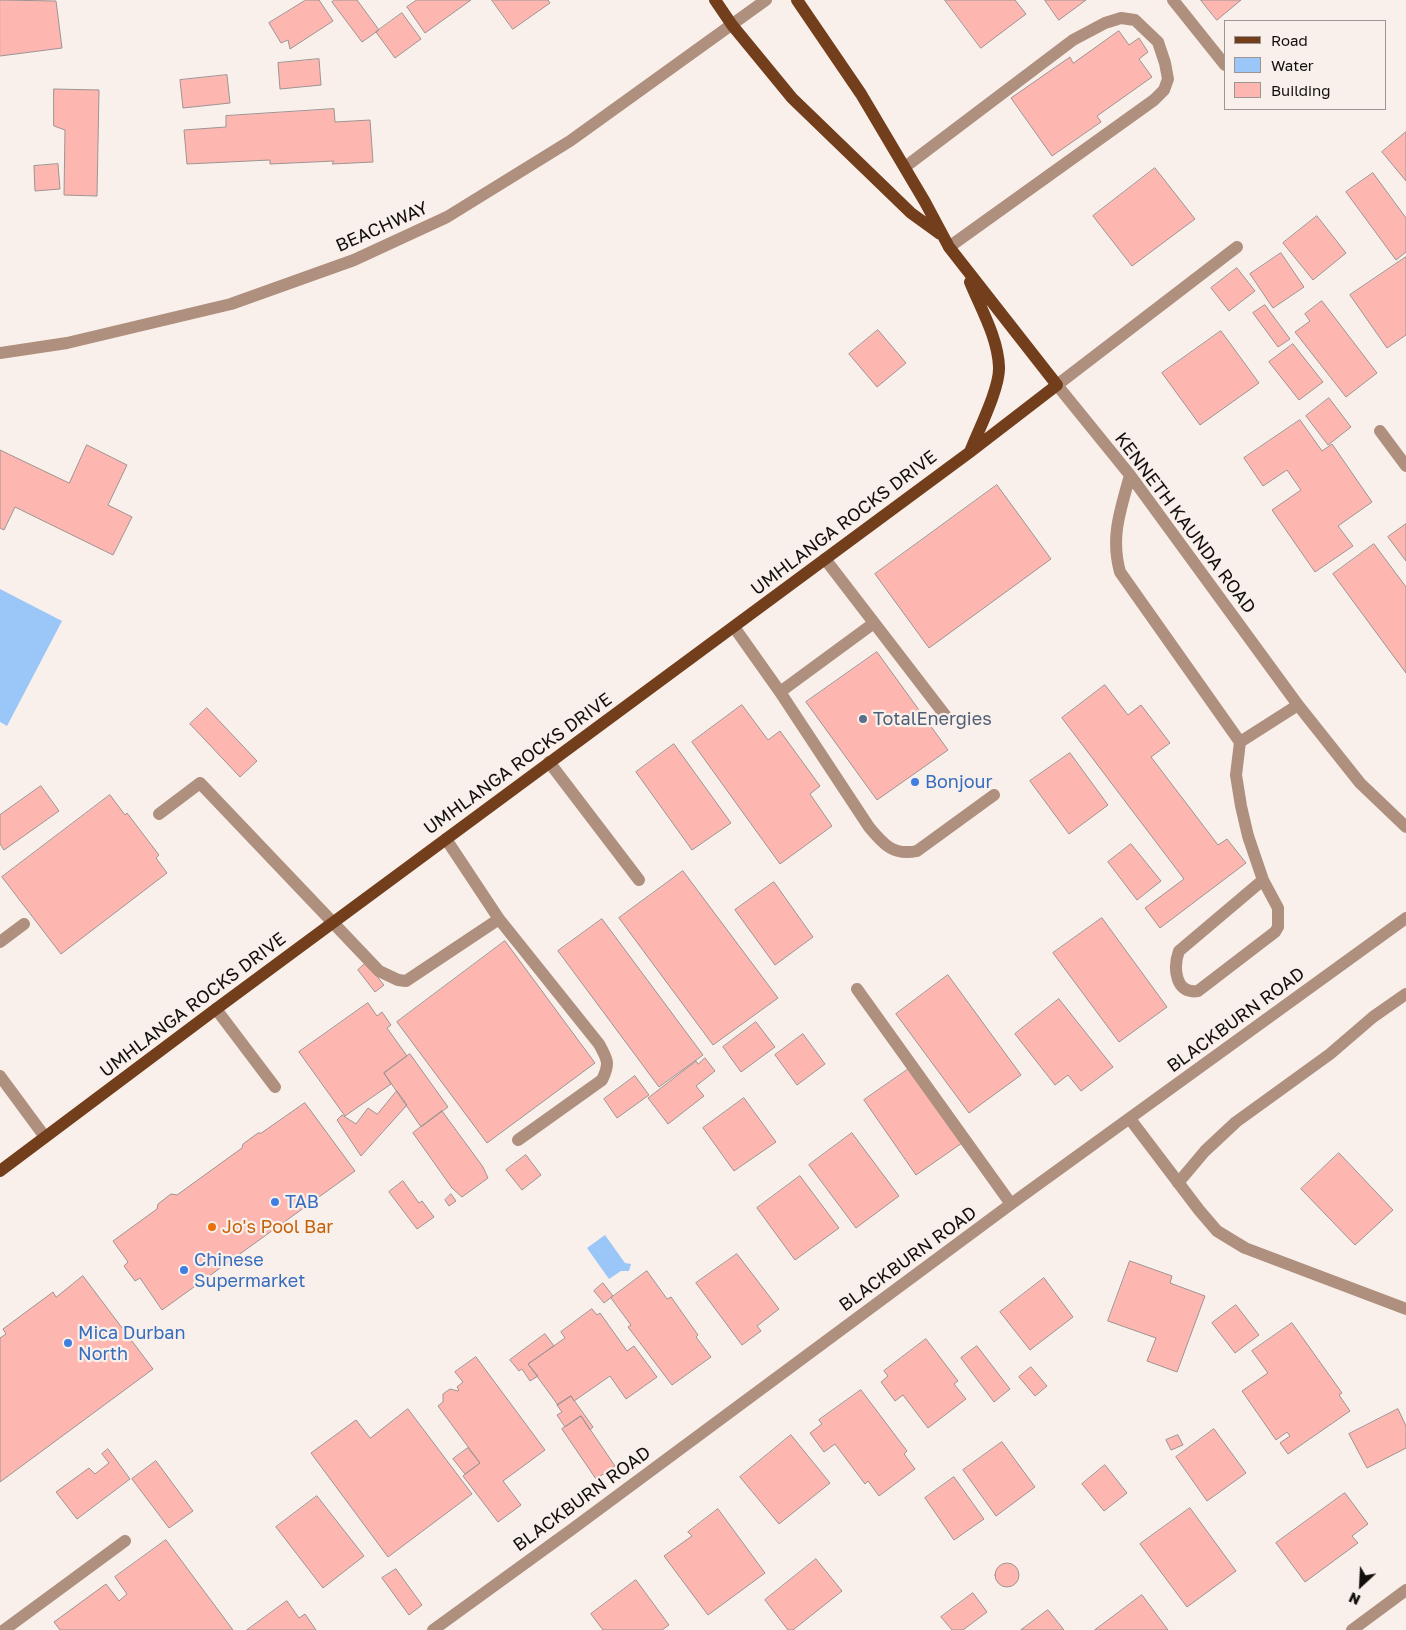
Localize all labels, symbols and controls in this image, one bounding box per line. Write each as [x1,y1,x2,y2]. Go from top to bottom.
legend [1224,20,1386,110]
text: Road [1271,31,1308,49]
text: Water [1271,56,1314,74]
text: Building [1271,81,1331,99]
street label: BEACHWAY [333,197,431,257]
street label: KENNETH KAUNDA ROAD [1110,428,1260,618]
street label: UMHLANGA ROCKS DRIVE [747,446,941,600]
street label: UMHLANGA ROCKS DRIVE [420,689,616,839]
place label: TotalEnergies [873,708,992,730]
marker: TotalEnergies [857,713,869,725]
place label: Bonjour [925,771,992,793]
marker: Bonjour [909,776,921,788]
street label: UMHLANGA ROCKS DRIVE [96,928,290,1082]
street label: BLACKBURN ROAD [1163,963,1309,1077]
place label: TAB [285,1191,319,1213]
marker: TAB [269,1196,281,1208]
street label: BLACKBURN ROAD [835,1202,981,1316]
place label: Jo's Pool Bar [222,1216,333,1238]
marker: Jo's Pool Bar [206,1221,218,1233]
place label: Chinese Supermarket [194,1249,306,1292]
marker: Chinese Supermarket [178,1264,190,1276]
place label: Mica Durban North [78,1322,186,1365]
marker: Mica Durban North [62,1337,74,1349]
street label: BLACKBURN ROAD [509,1442,655,1556]
north arrow [1336,1560,1386,1610]
text: N [1346,1589,1363,1609]

